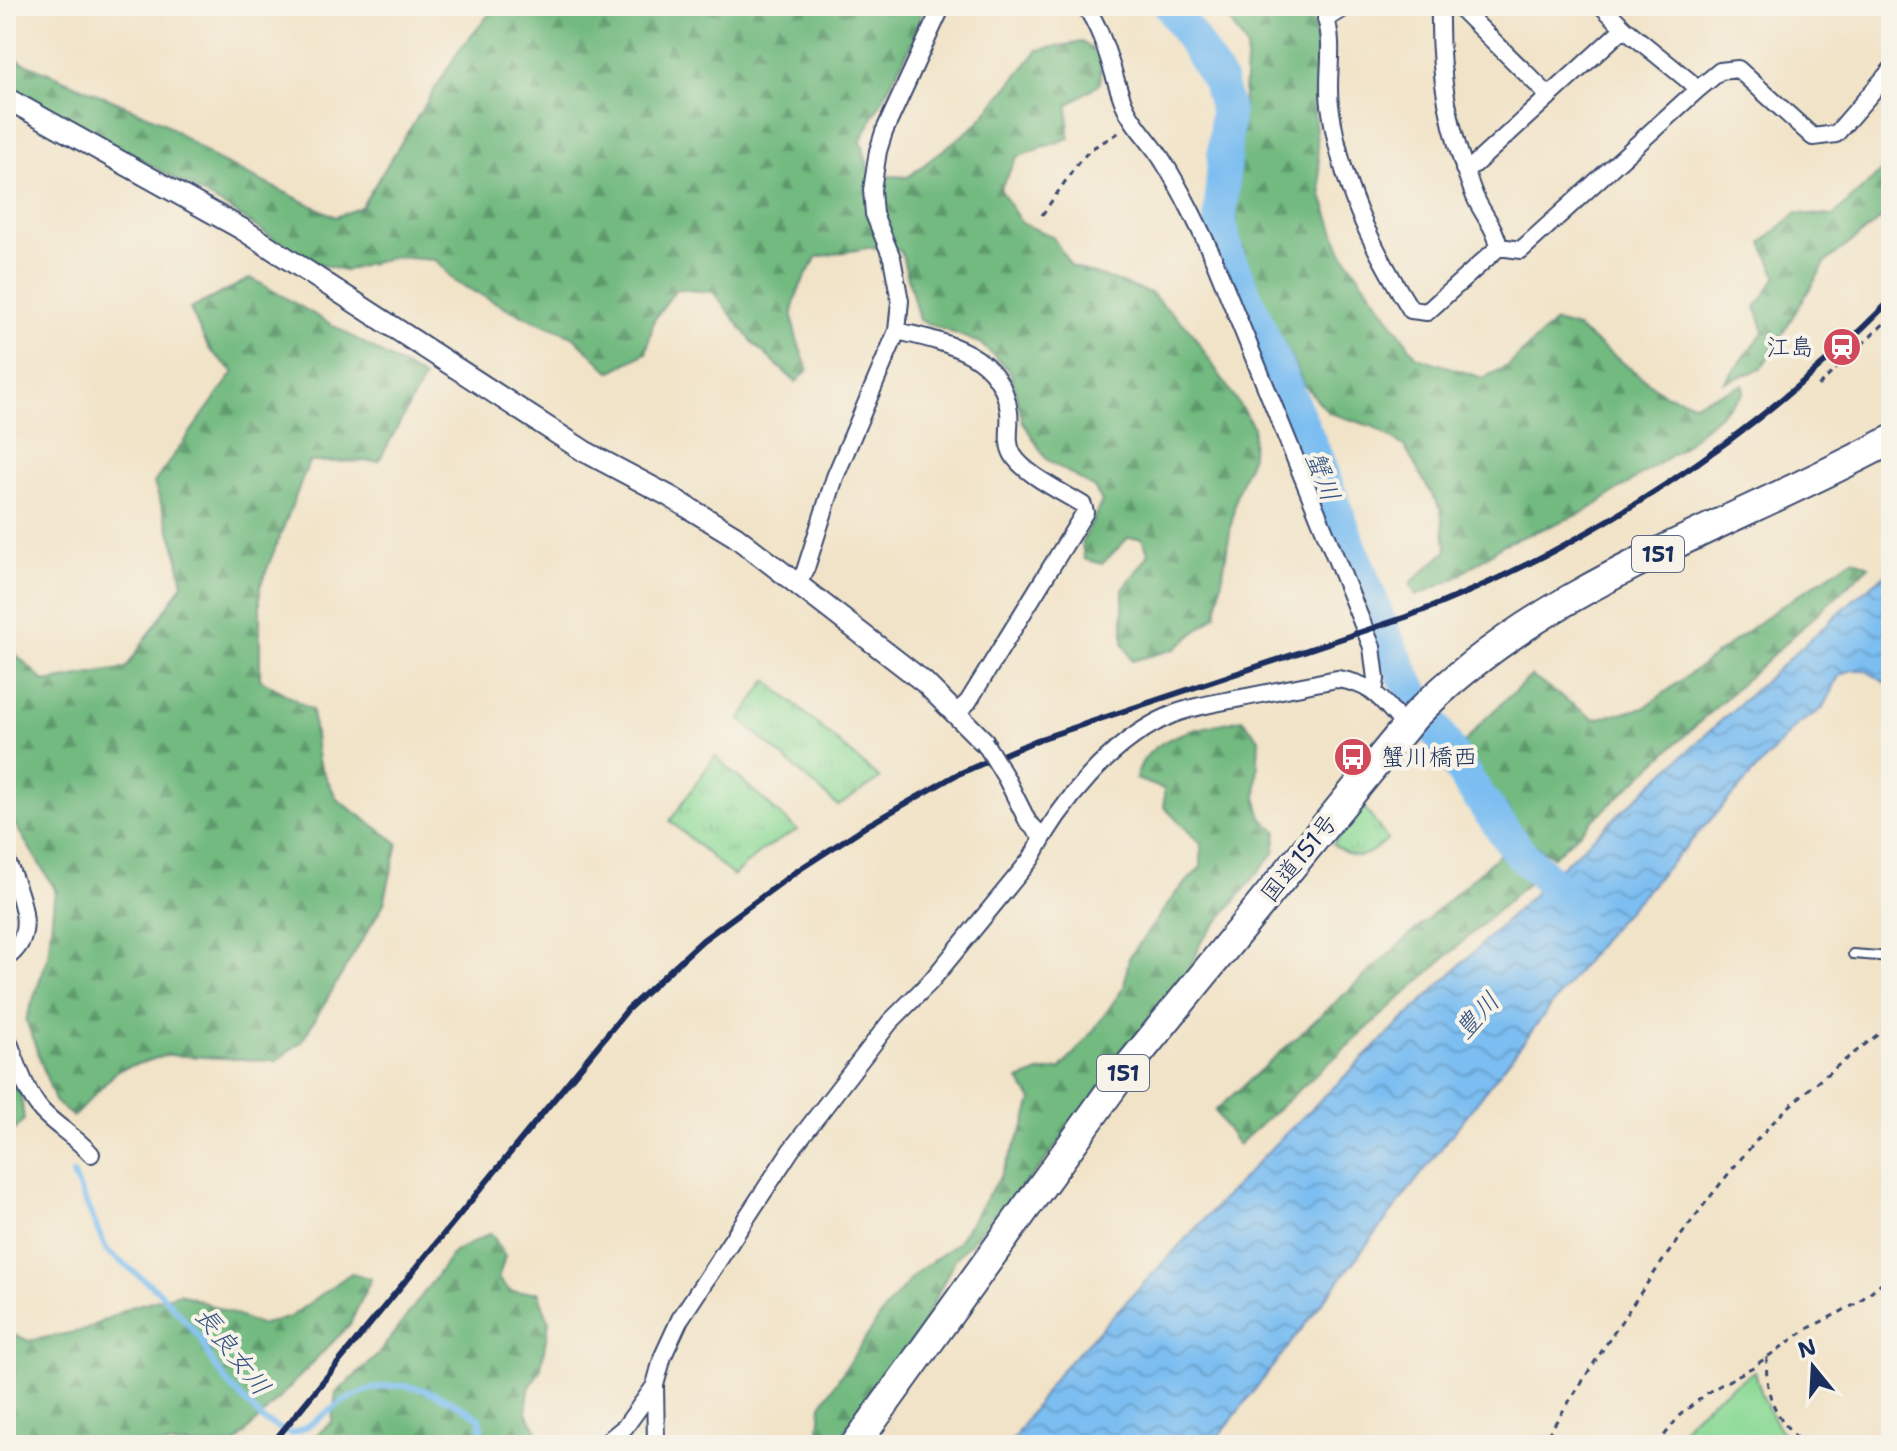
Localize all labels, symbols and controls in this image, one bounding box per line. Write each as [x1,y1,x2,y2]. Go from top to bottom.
station icon: 江島 [1821,326,1863,368]
place label: 江島 [1766,331,1814,363]
water label: 蟹川 [1298,445,1349,506]
road number: 151 [1632,536,1684,572]
bus stop icon: 蟹川橋西 [1332,736,1374,778]
place label: 蟹川橋西 [1381,741,1477,773]
street label: 国道151号 [1253,807,1345,909]
water label: 豊川 [1446,984,1507,1046]
road number: 151 [1097,1055,1149,1091]
water label: 長良女川 [188,1299,279,1402]
north arrow [1773,1327,1853,1407]
text: N [1794,1332,1820,1365]

